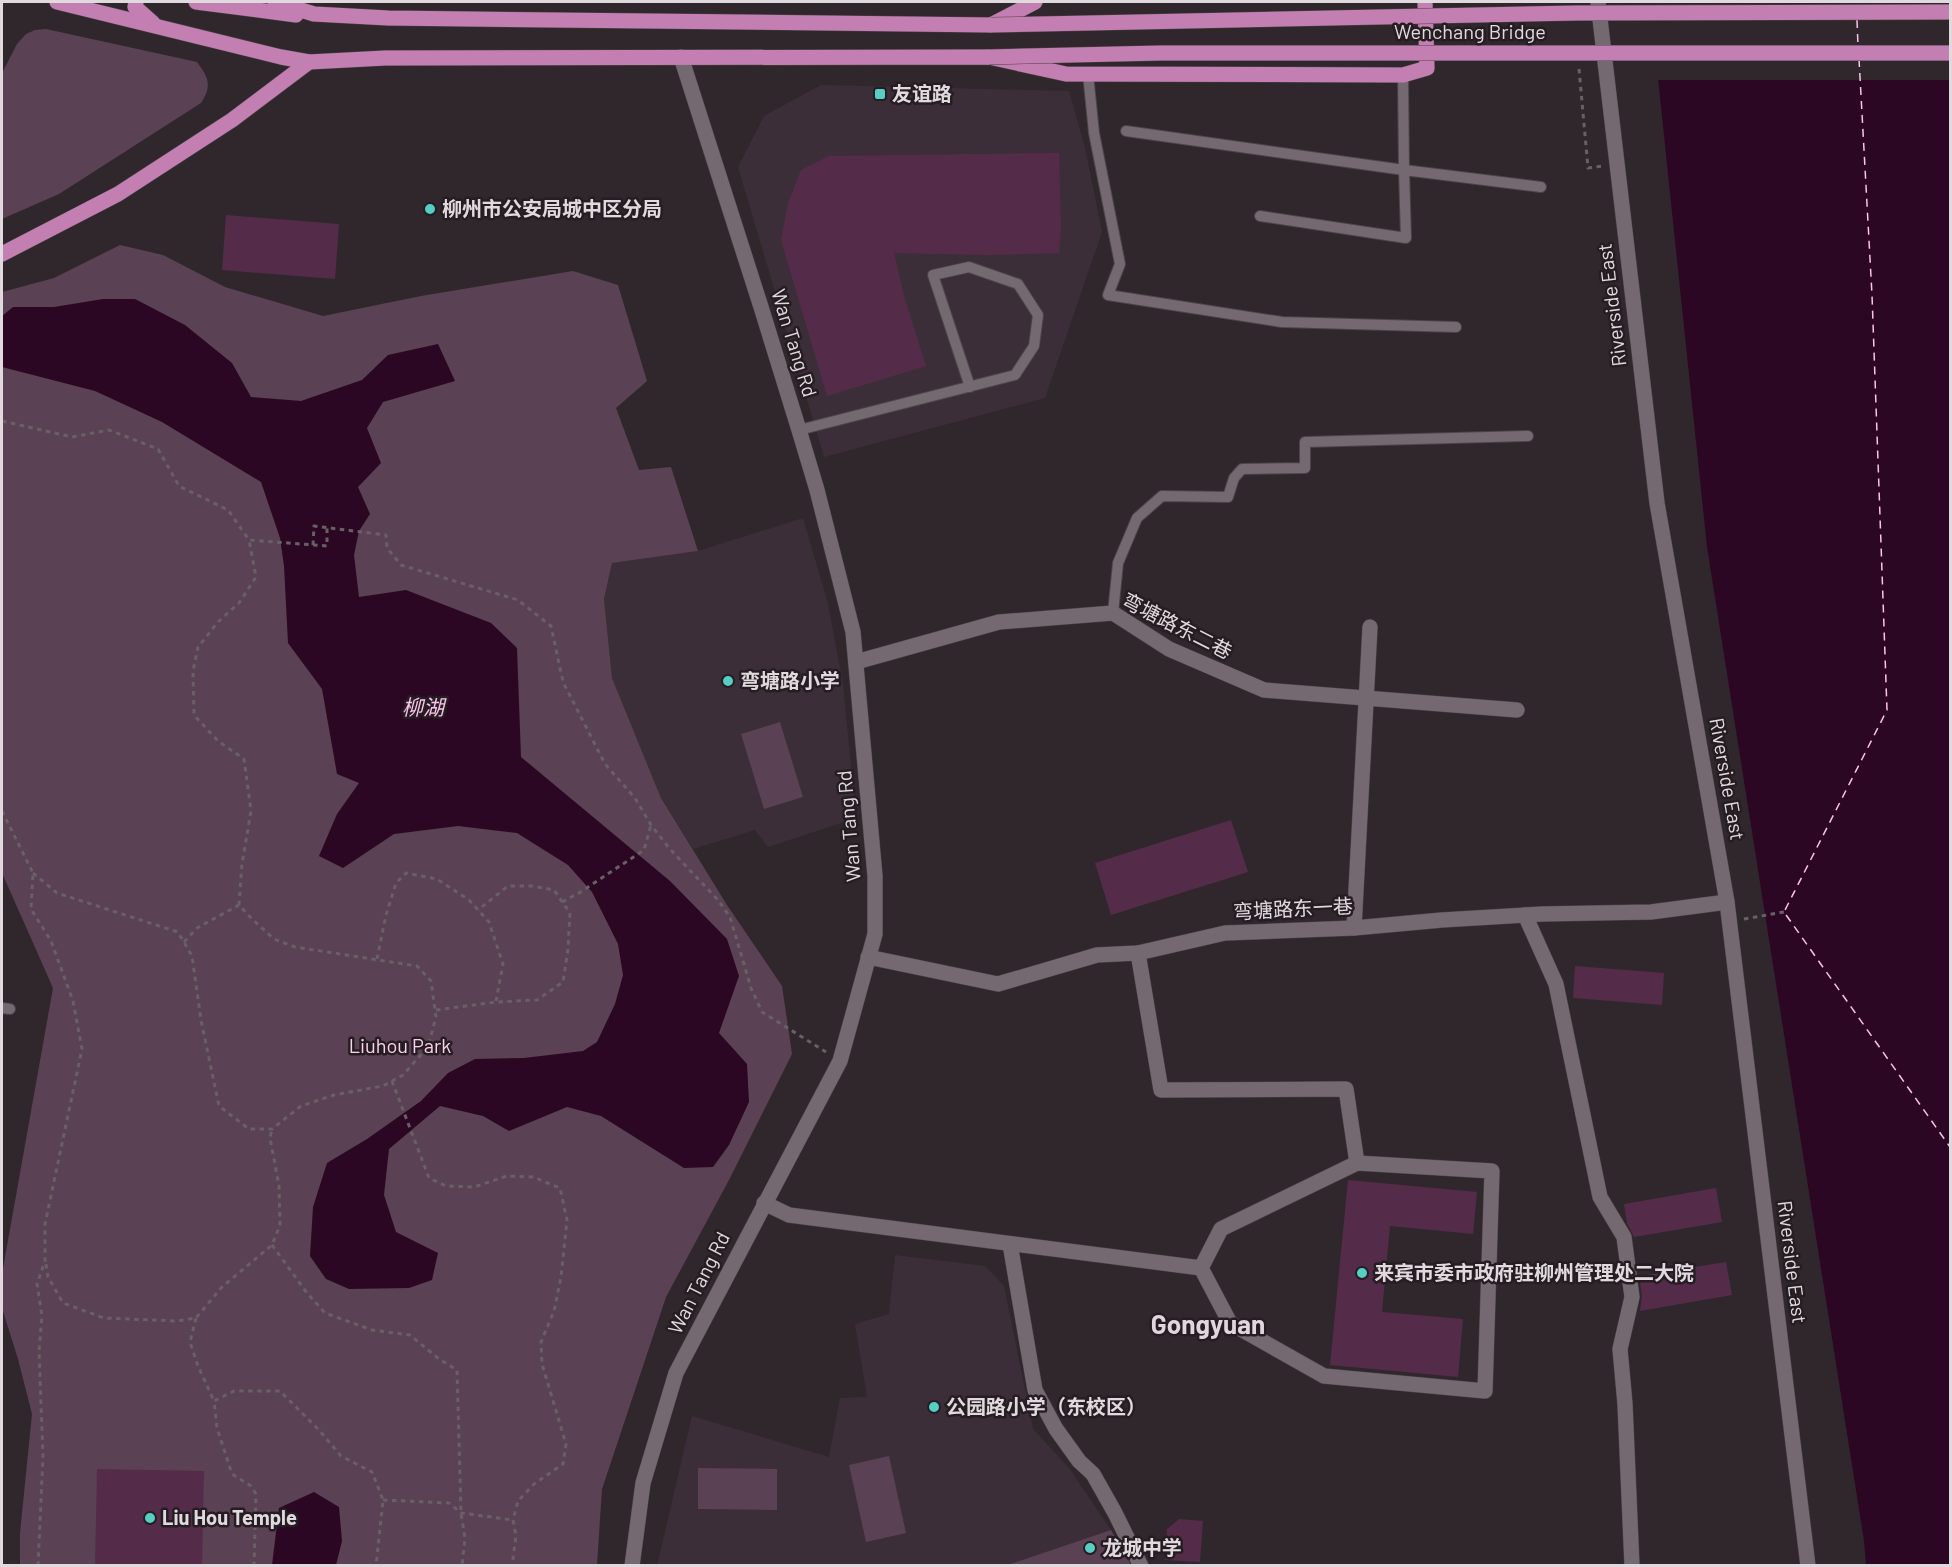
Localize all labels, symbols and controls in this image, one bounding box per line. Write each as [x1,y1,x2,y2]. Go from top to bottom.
street label: Wenchang Bridge [1394,19,1546,43]
place label: 友谊路 [892,81,952,105]
marker: 友谊路 [873,87,887,101]
place label: 柳州市公安局城中区分局 [442,196,662,220]
marker: 柳州市公安局城中区分局 [423,202,437,216]
street label: Riverside East [1592,242,1630,368]
street label: Wan Tang Rd [767,286,823,400]
street label: 弯塘路东二巷 [1119,587,1236,663]
place label: 弯塘路小学 [740,668,840,692]
marker: 弯塘路小学 [721,674,735,688]
water label: 柳湖 [402,694,447,719]
street label: Riverside East [1705,716,1751,842]
street label: Wan Tang Rd [831,770,865,883]
street label: 弯塘路东一巷 [1232,893,1353,923]
park label: Liuhou Park [349,1033,451,1057]
street label: Riverside East [1774,1199,1812,1325]
street label: Wan Tang Rd [662,1227,734,1338]
place label: 来宾市委市政府驻柳州管理处二大院 [1374,1260,1694,1284]
marker: 来宾市委市政府驻柳州管理处二大院 [1355,1266,1369,1280]
district label: Gongyuan [1151,1308,1265,1339]
place label: 公园路小学（东校区） [946,1394,1146,1418]
marker: 公园路小学（东校区） [927,1400,941,1414]
place label: Liu Hou Temple [162,1505,297,1529]
marker: Liu Hou Temple [143,1511,157,1525]
place label: 龙城中学 [1102,1535,1182,1559]
marker: 龙城中学 [1083,1541,1097,1555]

